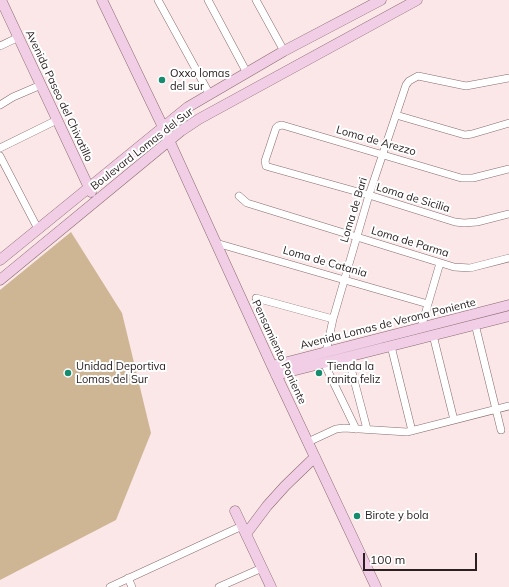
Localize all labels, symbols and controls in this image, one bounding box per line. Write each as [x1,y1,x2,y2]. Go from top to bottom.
street label: Avenida Paseo del Chivatillo [23,28,95,164]
place label: Oxxo lomas del sur [170,67,230,93]
marker: Oxxo lomas del sur [157,75,167,85]
street label: Boulevard Lomas del Sur [88,105,196,193]
street label: Loma de Arezzo [335,123,417,159]
street label: Loma de Bari [338,176,370,244]
street label: Loma de Sicilia [375,181,451,215]
street label: Loma de Parma [370,224,450,260]
street label: Loma de Catania [281,244,369,280]
street label: Avenida Lomas de Verona Poniente [299,296,477,352]
street label: Pensamiento Poniente [249,298,309,406]
place label: Unidad Deportiva Lomas del Sur [76,360,166,386]
place label: Tienda la ranita feliz [327,360,380,386]
marker: Unidad Deportiva Lomas del Sur [63,368,73,378]
marker: Tienda la ranita feliz [314,368,324,378]
place label: Birote y bola [365,509,429,523]
marker: Birote y bola [352,511,362,521]
scale bar [365,545,479,571]
text: 100 m [370,552,405,567]

